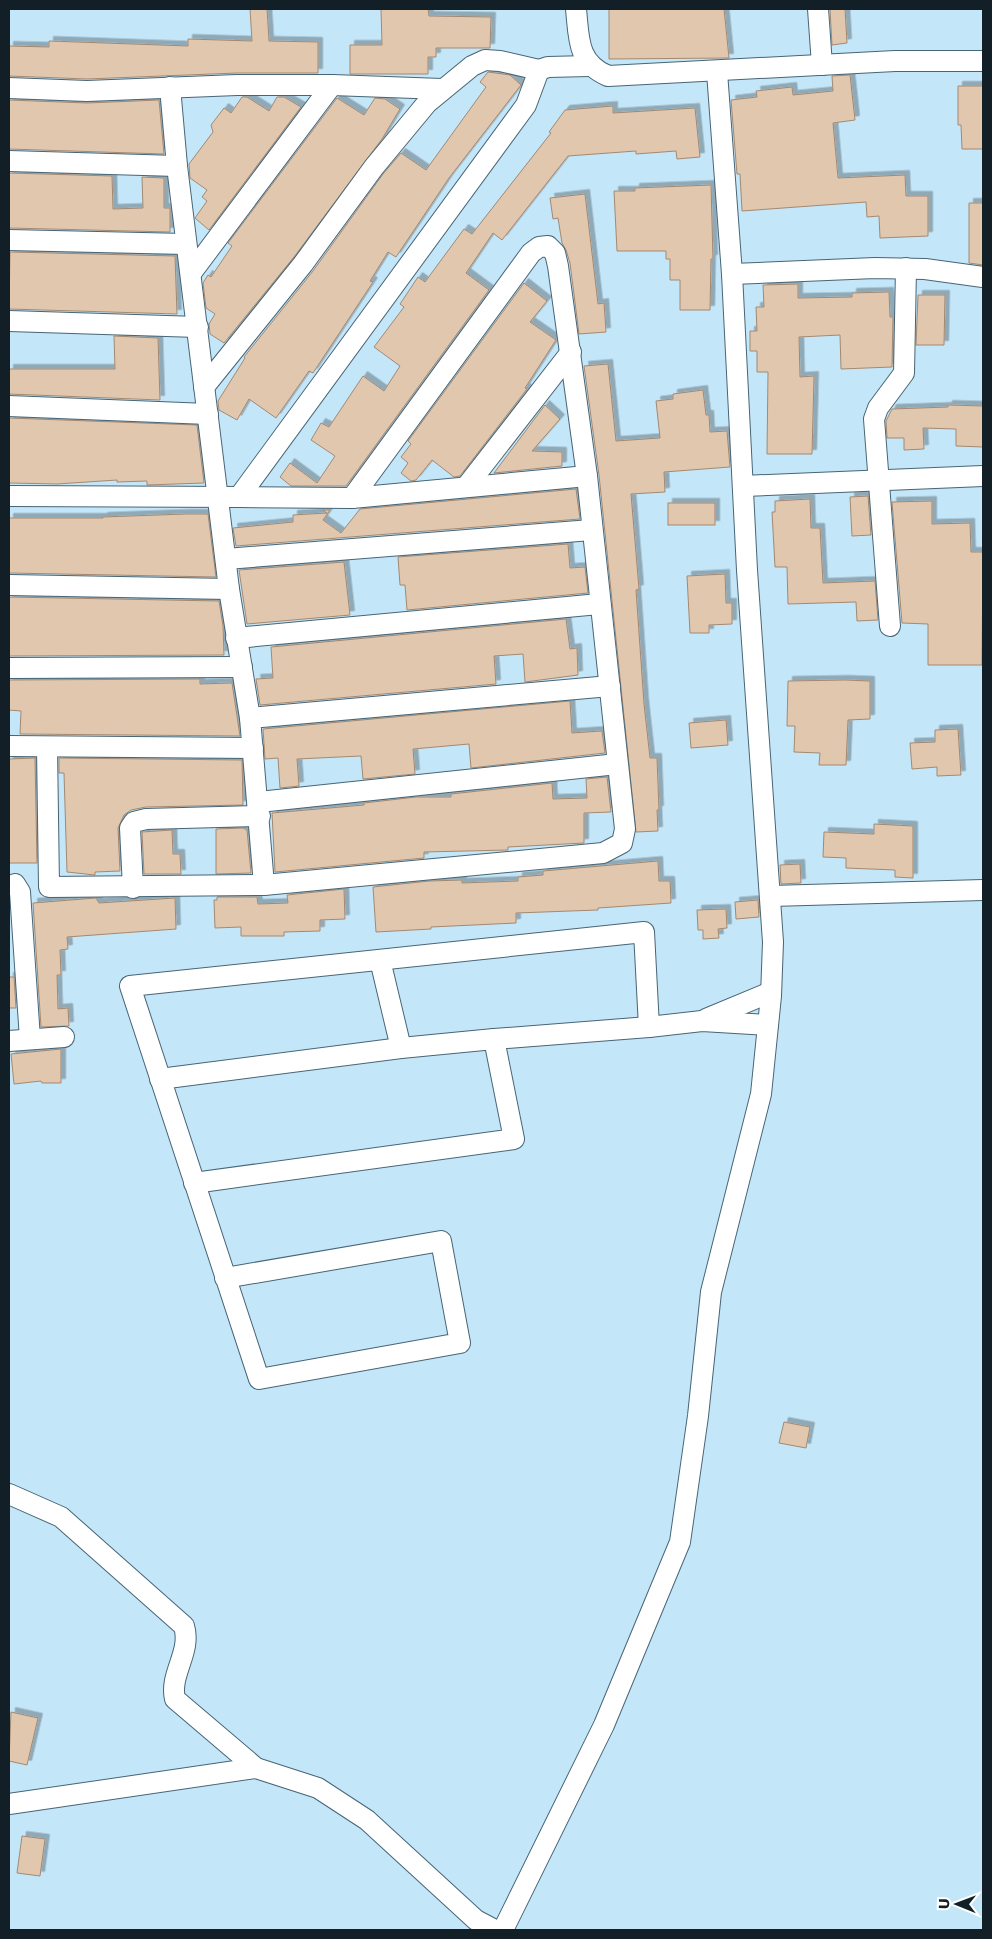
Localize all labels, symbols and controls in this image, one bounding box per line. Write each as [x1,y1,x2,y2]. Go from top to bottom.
north arrow [932,1879,982,1929]
text: U [936,1898,952,1910]

